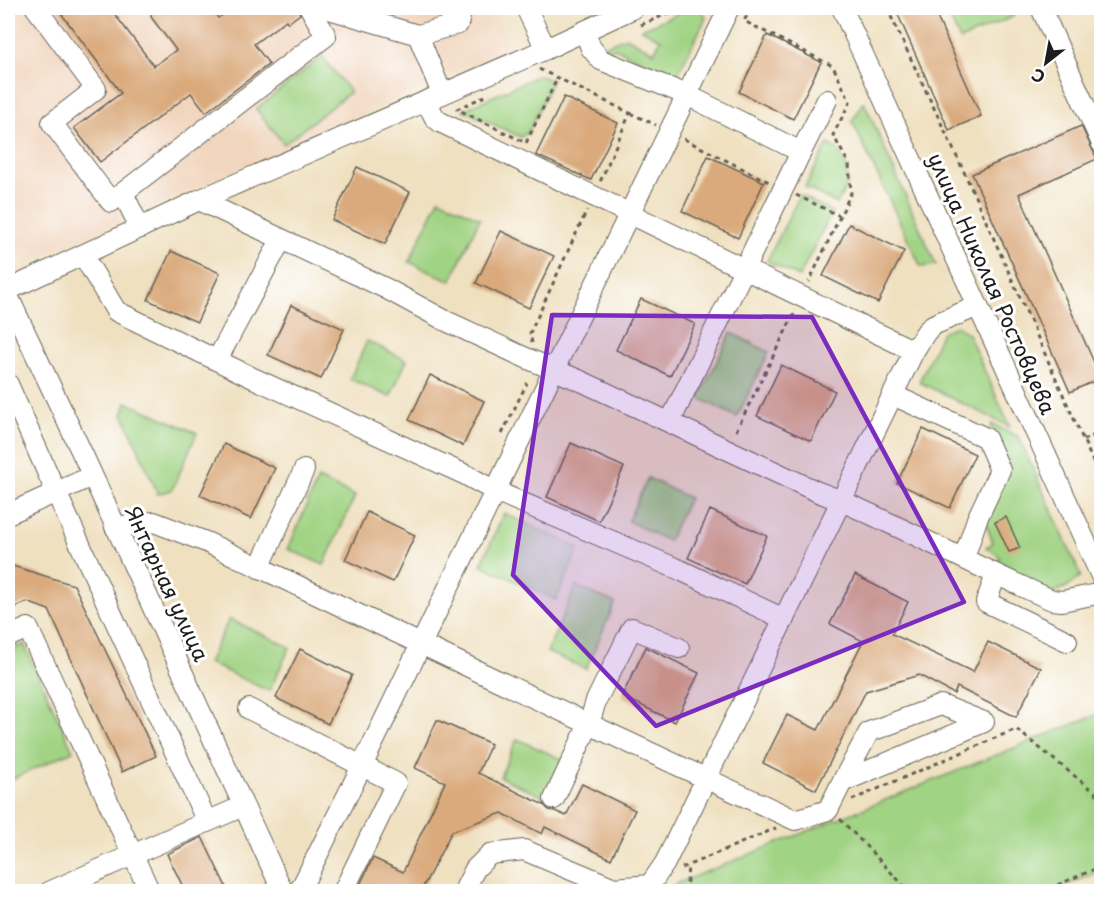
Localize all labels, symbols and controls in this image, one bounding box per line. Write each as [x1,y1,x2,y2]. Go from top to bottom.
north arrow [1016,33,1076,93]
text: С [1026,63,1049,90]
street label: улица Николая Ростовцева [921,147,1065,419]
street label: Янтарная улица [118,500,219,667]

